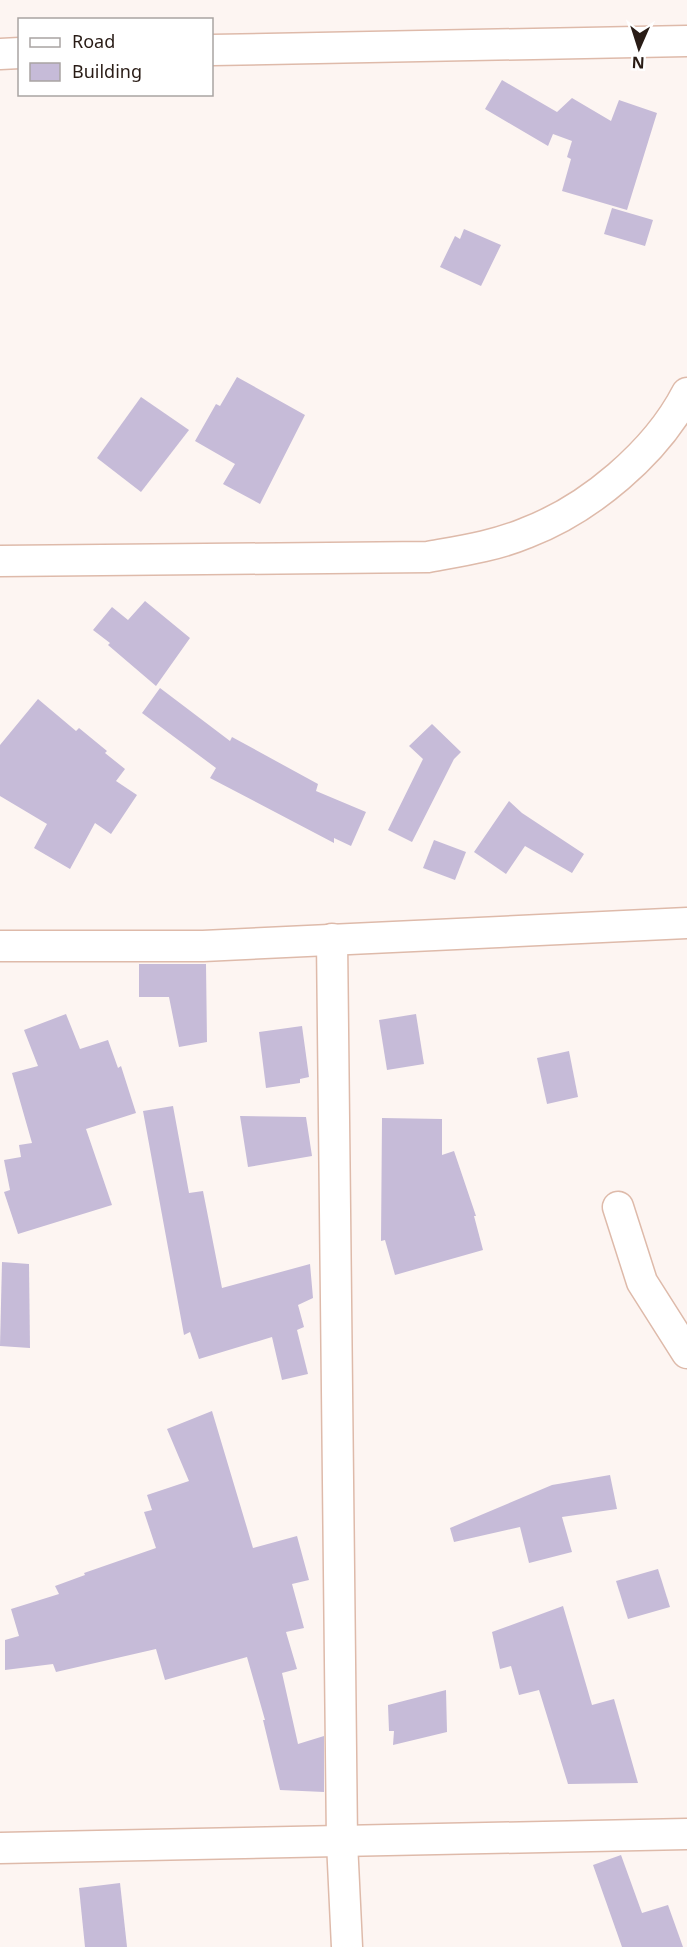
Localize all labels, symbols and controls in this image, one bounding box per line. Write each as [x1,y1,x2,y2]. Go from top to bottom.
legend [18,18,213,96]
north arrow [609,18,669,78]
text: Road [72,29,115,53]
text: N [631,52,645,74]
text: Building [72,59,142,83]

